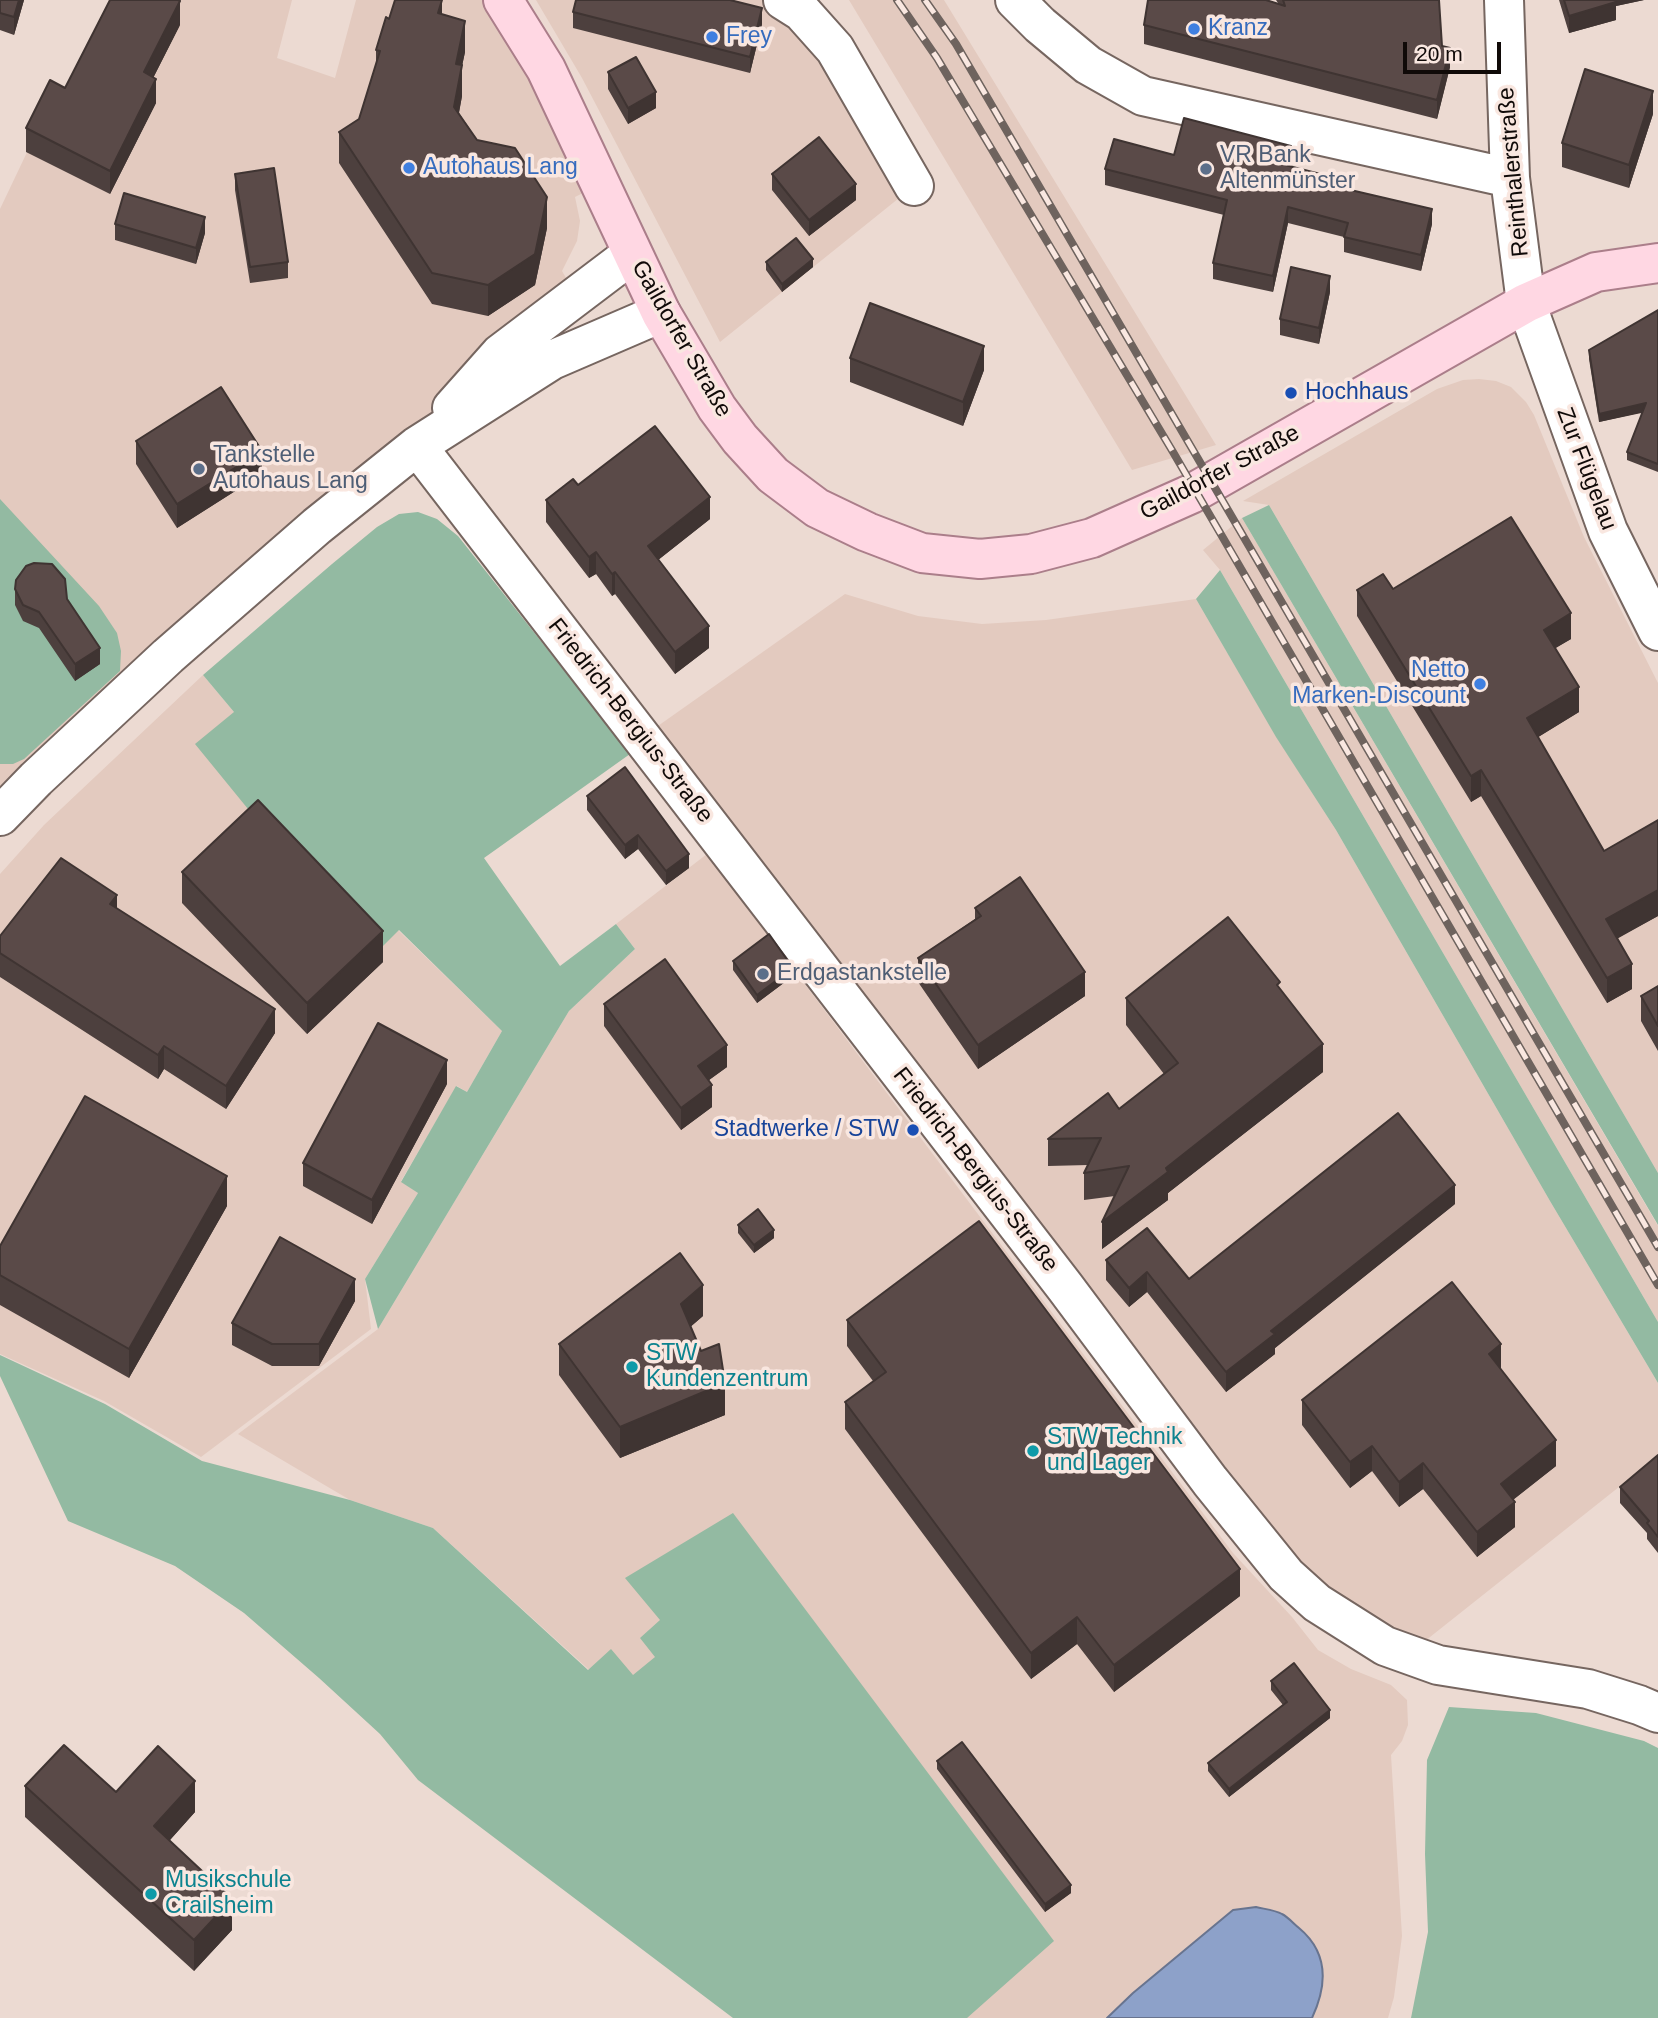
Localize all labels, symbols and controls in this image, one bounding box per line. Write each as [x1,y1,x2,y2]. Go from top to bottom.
place label: Kranz [1208,15,1268,43]
marker: Kranz [1186,21,1202,37]
place label: Frey [726,23,772,51]
scale bar [1406,28,1504,72]
marker: Frey [704,29,720,45]
text: 20 m [1416,42,1463,65]
street label: Reinthalerstraße [1493,86,1535,258]
place label: VR Bank Altenmünster [1220,142,1356,196]
place label: Autohaus Lang [423,154,578,182]
marker: Autohaus Lang [401,160,417,176]
marker: VR Bank Altenmünster [1198,161,1214,177]
street label: Gaildorfer Straße [625,256,737,422]
place label: Hochhaus [1305,379,1409,407]
marker: Hochhaus [1283,385,1299,401]
street label: Zur Flügelau [1550,404,1622,534]
street label: Gaildorfer Straße [1136,419,1304,527]
place label: Tankstelle Autohaus Lang [213,442,368,496]
marker: Tankstelle Autohaus Lang [191,461,207,477]
street label: Friedrich-Bergius-Straße [542,613,718,829]
place label: Netto Marken-Discount [1292,657,1466,711]
marker: Netto Marken-Discount [1472,676,1488,692]
place label: Erdgastankstelle [777,960,947,988]
marker: Erdgastankstelle [755,966,771,982]
street label: Friedrich-Bergius-Straße [887,1062,1063,1278]
place label: Stadtwerke / STW [714,1116,899,1144]
marker: Stadtwerke / STW [905,1122,921,1138]
place label: STW Kundenzentrum [646,1340,808,1394]
marker: STW Kundenzentrum [624,1359,640,1375]
place label: STW Technik und Lager [1047,1424,1182,1478]
marker: STW Technik und Lager [1025,1443,1041,1459]
place label: Musikschule Crailsheim [165,1867,292,1921]
marker: Musikschule Crailsheim [143,1886,159,1902]

